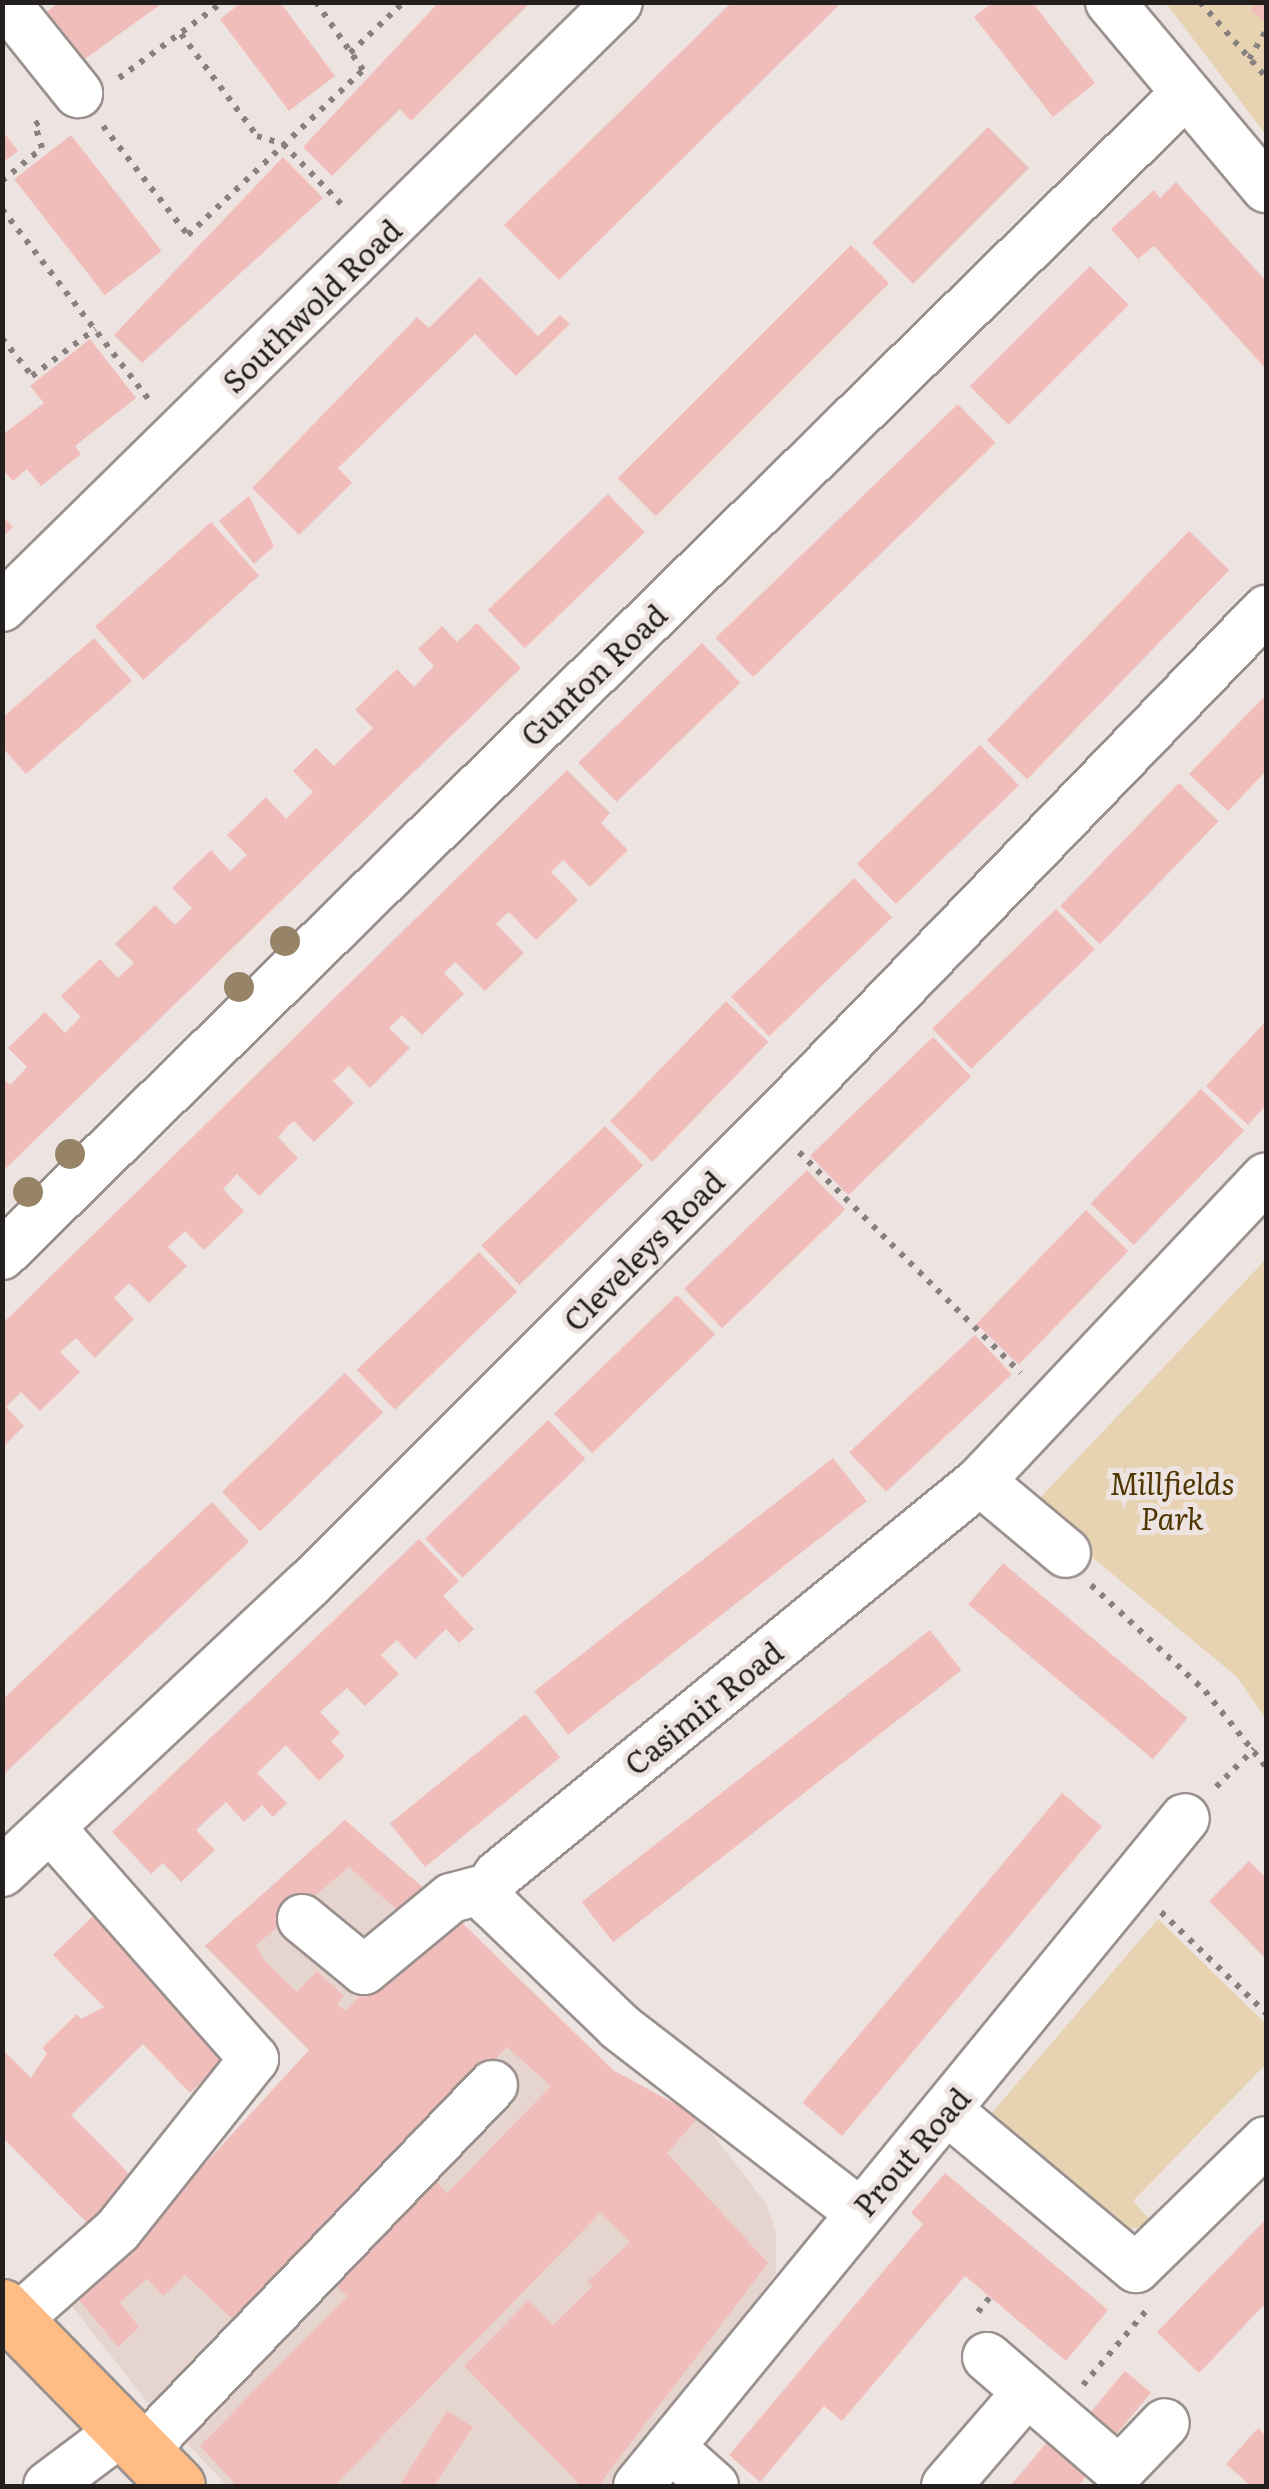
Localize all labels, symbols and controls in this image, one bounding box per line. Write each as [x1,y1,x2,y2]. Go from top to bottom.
street label: Southwold Road [214,211,408,399]
street label: Gunton Road [513,596,673,752]
street label: Cleveleys Road [556,1163,730,1337]
park label: Millfields Park [1110,1464,1234,1534]
street label: Casimir Road [617,1633,789,1781]
street label: Prout Road [845,2079,977,2223]

